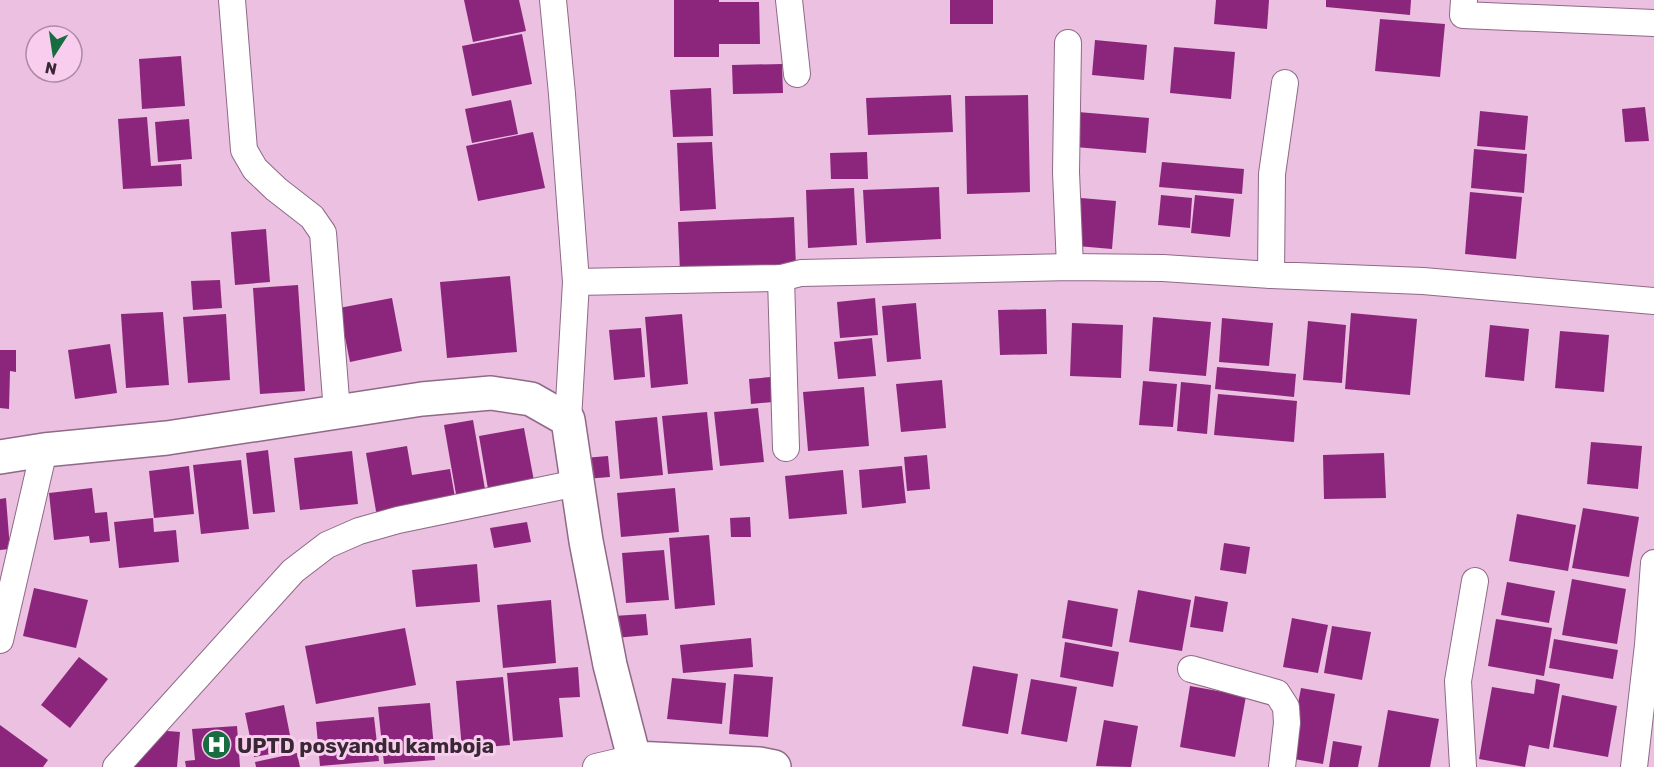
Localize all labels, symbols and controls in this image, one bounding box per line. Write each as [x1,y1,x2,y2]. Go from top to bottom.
north arrow [24,24,84,84]
text: N [43,58,59,79]
hospital icon: UPTD posyandu kamboja [200,729,232,761]
place label: UPTD posyandu kamboja [237,733,494,758]

